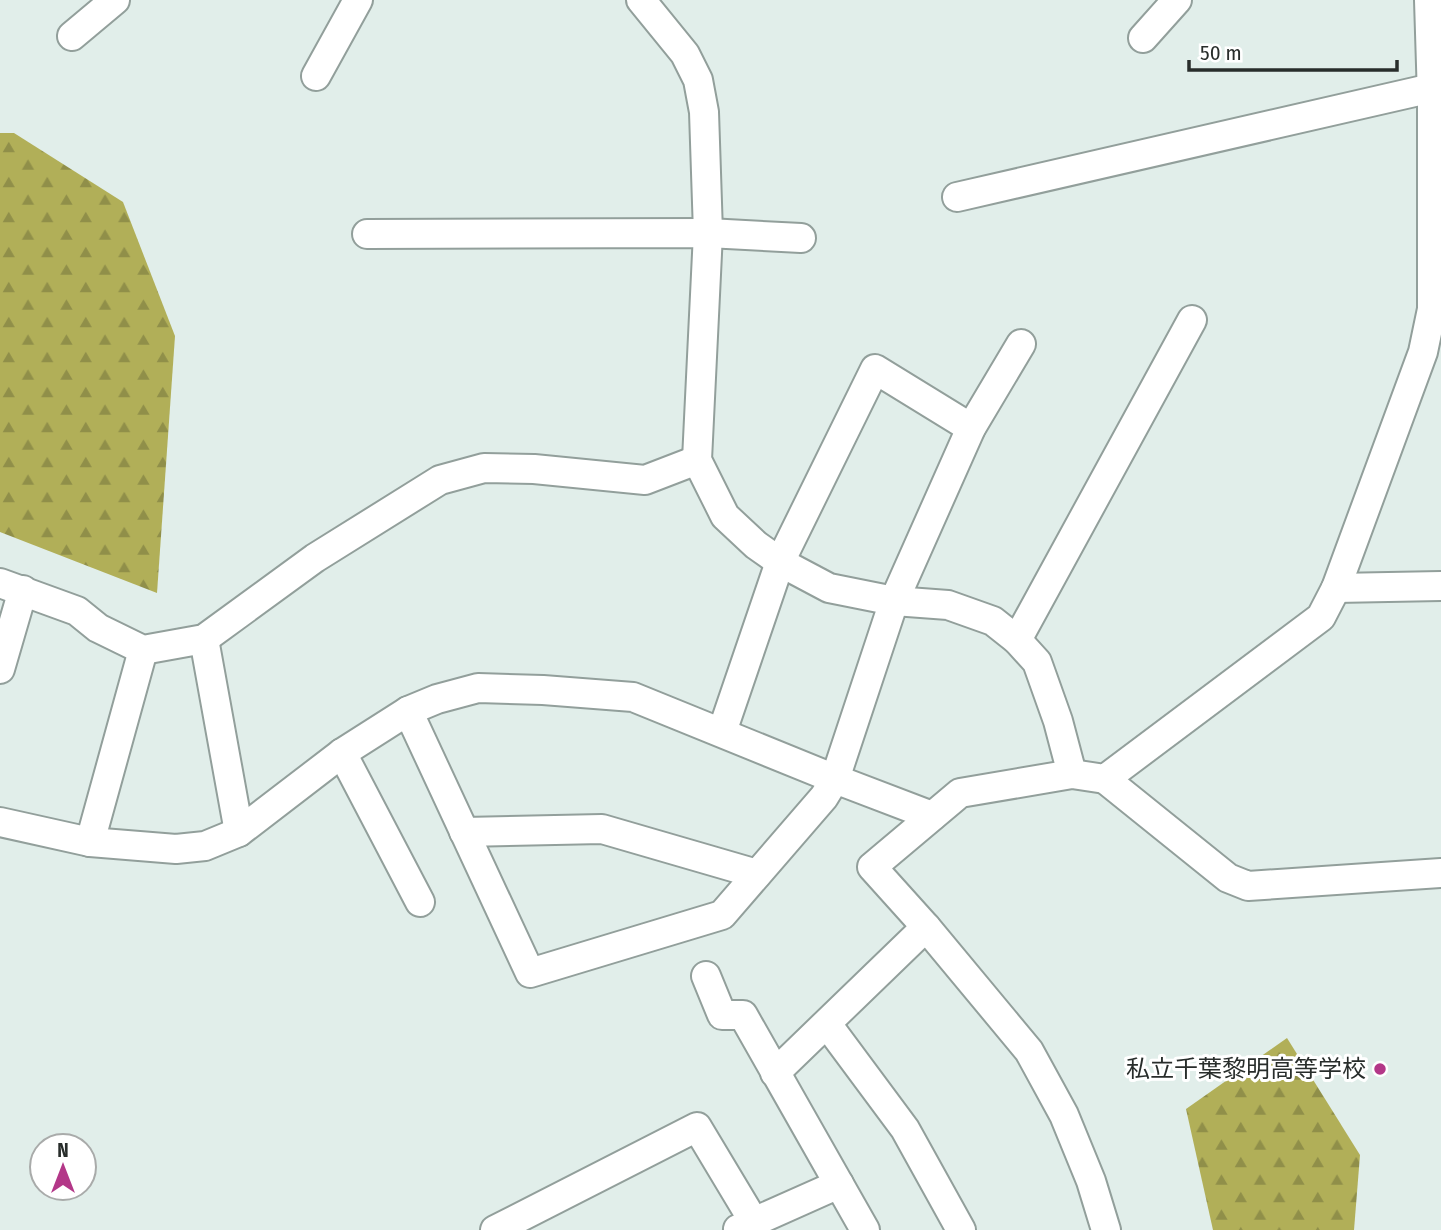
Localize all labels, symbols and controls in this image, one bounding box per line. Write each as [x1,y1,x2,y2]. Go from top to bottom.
scale bar [1189,28,1397,72]
text: 50 m [1200,40,1242,66]
place label: 私立千葉黎明高等学校 [1126,1055,1366,1083]
marker: 私立千葉黎明高等学校 [1372,1061,1388,1077]
north arrow [28,1132,98,1202]
text: N [57,1139,69,1162]

